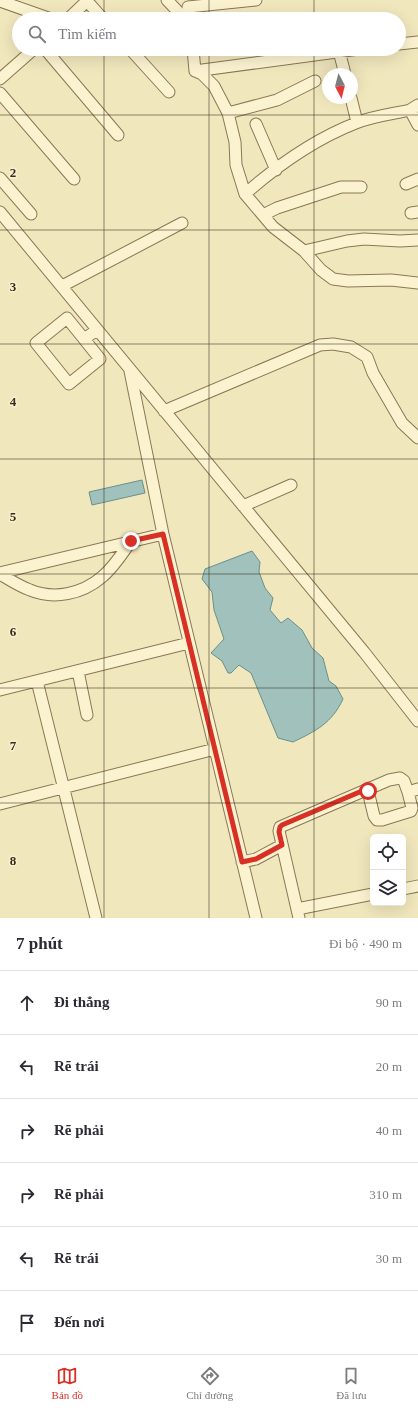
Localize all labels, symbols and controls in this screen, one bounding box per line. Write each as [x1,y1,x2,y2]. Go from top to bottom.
search box [12,12,406,56]
icon: search [26,23,48,45]
text: Tìm kiếm [58,26,117,42]
north arrow [322,68,358,104]
text: 2 [10,165,16,180]
text: 3 [10,279,17,294]
text: 4 [10,394,17,409]
text: 5 [10,509,17,524]
route end [122,532,140,550]
text: 6 [10,624,17,639]
text: 7 [10,738,17,753]
route start [359,782,377,800]
map controls [370,834,406,906]
button: locate [370,834,406,870]
text: 8 [10,853,17,868]
button: layers [370,870,406,906]
text: 7 phút [16,934,63,953]
text: Đi bộ · 490 m [329,936,402,951]
icon: ahead [16,992,38,1014]
text: Đi thẳng [54,994,109,1010]
text: 90 m [376,995,402,1010]
icon: left [16,1056,38,1078]
text: Rẽ trái [54,1058,99,1074]
text: 20 m [376,1059,402,1074]
icon: right [16,1120,38,1142]
text: Rẽ phải [54,1122,104,1138]
text: 40 m [376,1123,402,1138]
icon: right [16,1184,38,1206]
text: Rẽ phải [54,1186,104,1202]
text: 310 m [369,1187,402,1202]
icon: left [16,1248,38,1270]
text: Rẽ trái [54,1250,99,1266]
text: 30 m [376,1251,402,1266]
icon: arrive [16,1312,38,1334]
text: Đến nơi [54,1314,104,1330]
tab: Bản đồ [52,1365,83,1401]
tab: Chỉ đường [186,1365,233,1401]
tab: Đã lưu [336,1365,366,1401]

